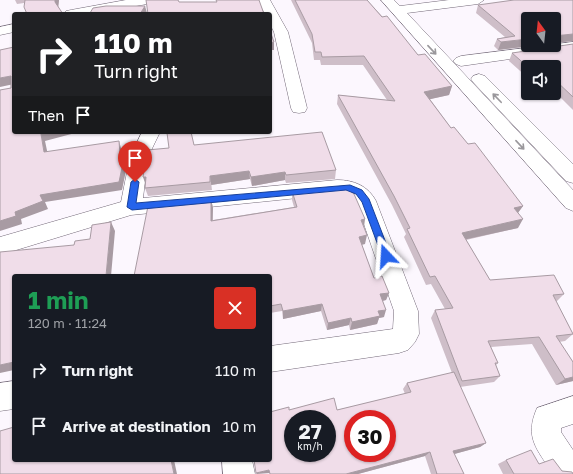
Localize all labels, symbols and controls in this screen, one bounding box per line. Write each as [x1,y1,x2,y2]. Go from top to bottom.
north arrow [521,12,561,52]
map controls [521,12,561,100]
text: 110 m [94,26,173,59]
icon: right [28,28,80,80]
one-way arrow [427,44,436,55]
text: Turn right [94,60,178,82]
button: sound [521,60,561,100]
one-way arrow [492,93,502,103]
icon: arrive [72,104,94,126]
text: Then [28,106,64,124]
one-way arrow [515,140,525,150]
pin [118,141,152,182]
icon: arrive [124,147,146,169]
position arrow [365,235,407,277]
text: 1 min [28,285,88,314]
button: close [214,287,256,329]
text: 120 m · 11:24 [28,315,107,331]
icon: right [28,359,50,381]
text: Turn right [62,361,133,379]
text: 110 m [215,361,256,379]
speed limit sign: 30 [344,410,396,462]
icon: arrive [28,415,50,437]
text: Arrive at destination [62,417,211,435]
text: 10 m [223,417,256,435]
text: 27 [298,419,322,443]
text: km/h [297,440,323,452]

